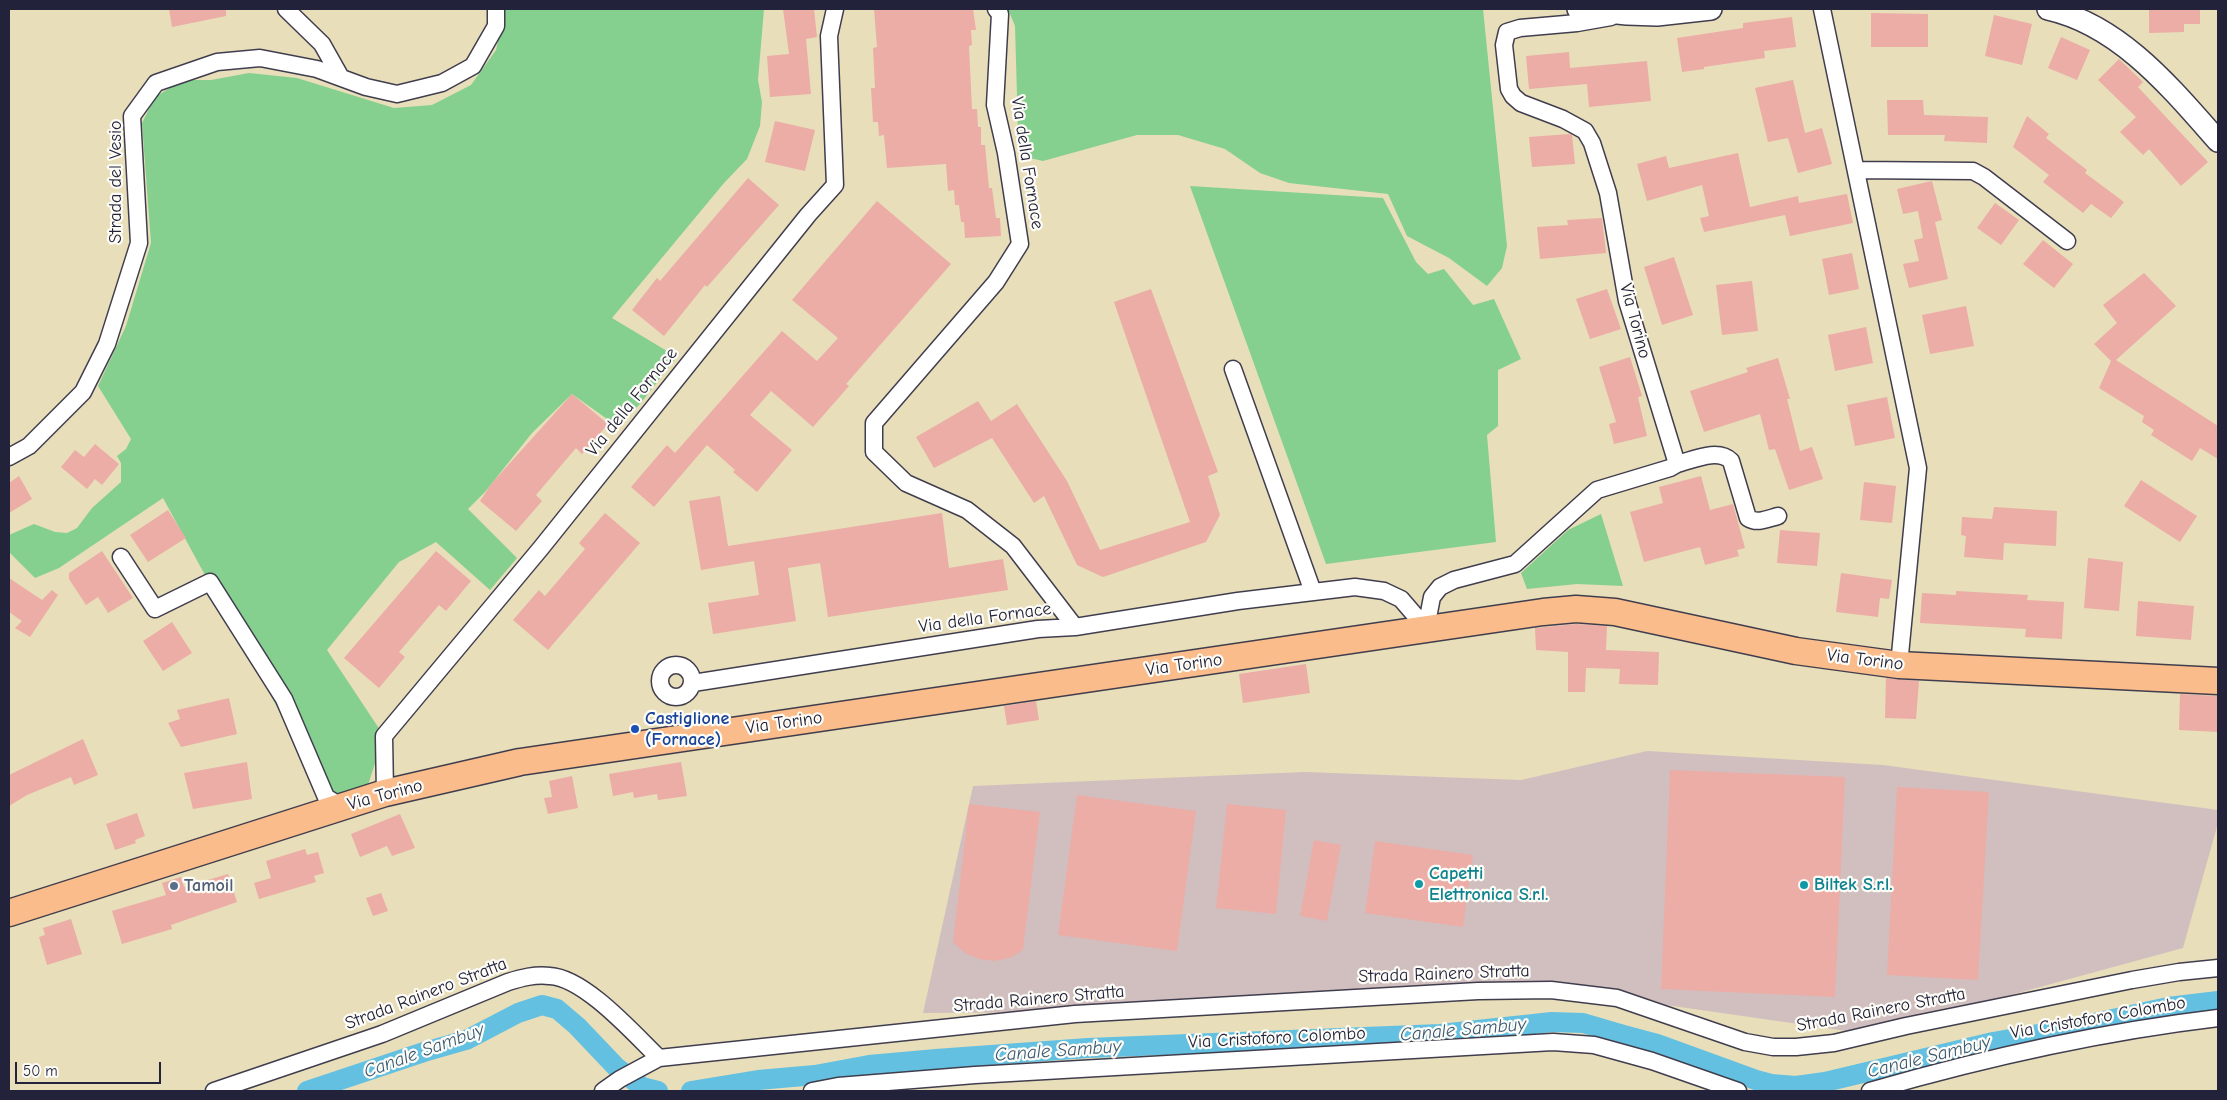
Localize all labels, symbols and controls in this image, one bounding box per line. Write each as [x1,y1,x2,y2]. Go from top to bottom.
street label: Via della Fornace [1006,95,1048,231]
street label: Strada del Vesio [105,120,127,244]
street label: Via Torino [1615,281,1655,361]
street label: Via della Fornace [582,343,682,461]
street label: Via della Fornace [917,598,1053,638]
street label: Via Torino [1825,645,1905,675]
street label: Via Torino [1144,649,1224,681]
street label: Via Torino [744,707,824,739]
place label: Castiglione (Fornace) [645,708,729,751]
marker: Castiglione (Fornace) [629,723,641,735]
street label: Via Torino [345,775,425,815]
place label: Capetti Elettronica S.r.l. [1429,863,1548,906]
place label: Biltek S.r.l. [1814,874,1892,896]
place label: Tamoil [184,875,233,897]
marker: Capetti Elettronica S.r.l. [1413,878,1425,890]
marker: Biltek S.r.l. [1798,879,1810,891]
marker: Tamoil [168,880,180,892]
street label: Strada Rainero Stratta [342,953,510,1035]
street label: Strada Rainero Stratta [1358,960,1530,988]
street label: Strada Rainero Stratta [953,981,1125,1017]
street label: Strada Rainero Stratta [1795,983,1967,1037]
street label: Via Cristoforo Colombo [2009,992,2187,1044]
water label: Canale Sambuy [1399,1013,1527,1047]
water label: Canale Sambuy [361,1019,487,1083]
street label: Via Cristoforo Colombo [1188,1023,1366,1053]
water label: Canale Sambuy [1865,1031,1993,1083]
water label: Canale Sambuy [994,1035,1122,1067]
scale bar [18,1052,164,1084]
text: 50 m [23,1062,58,1080]

